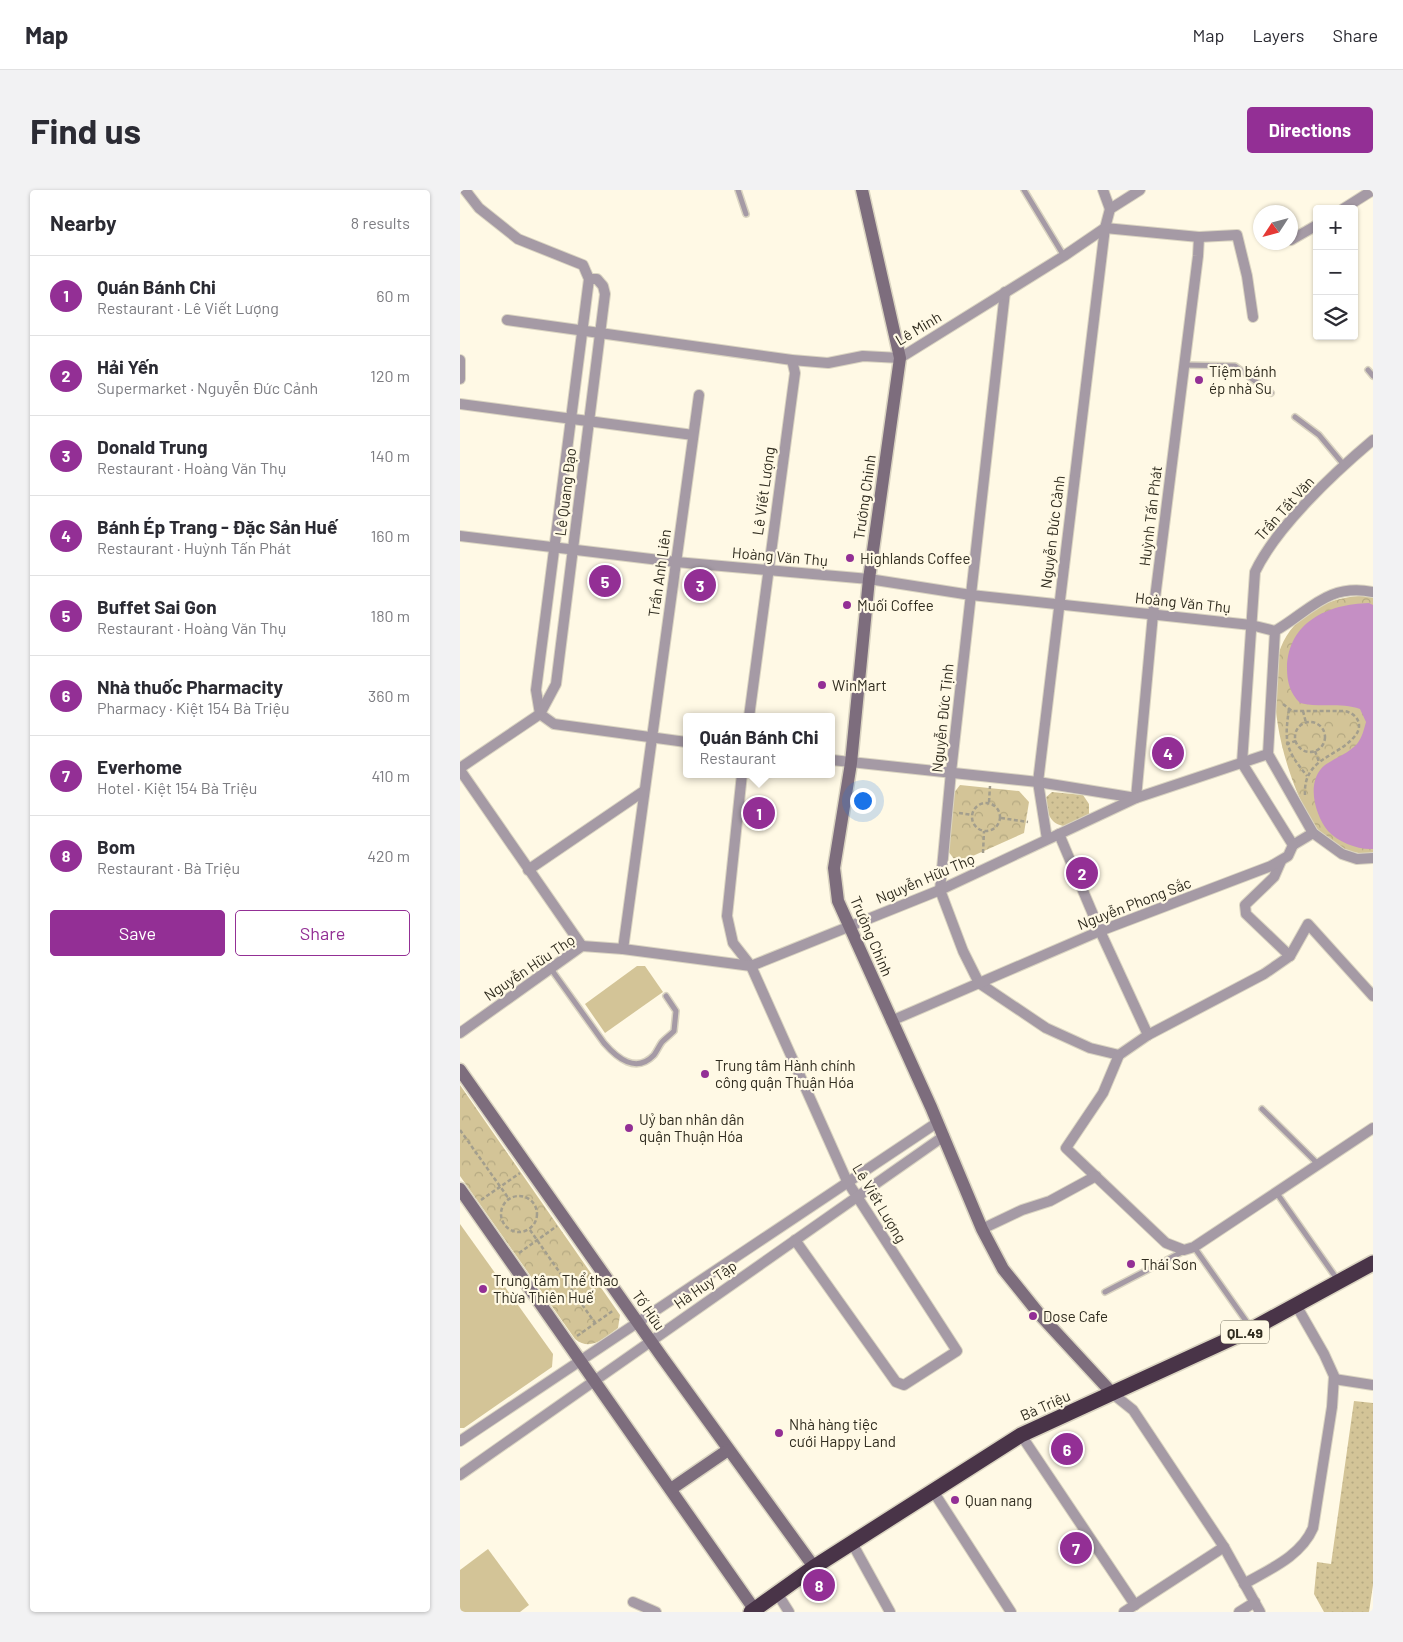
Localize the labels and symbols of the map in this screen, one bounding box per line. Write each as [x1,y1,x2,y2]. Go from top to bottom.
north arrow [1253,205,1298,250]
street label: Lê Minh [892,307,944,349]
place label: Tiệm bánh ép nhà Su [1209,362,1277,397]
marker: Tiệm bánh ép nhà Su [1193,374,1205,386]
street label: Lê Viết Lượng [748,446,778,536]
street label: Lê Quang Đạo [551,447,579,537]
street label: Trường Chinh [849,453,879,541]
street label: Huỳnh Tấn Phát [1135,465,1165,567]
street label: Trần Tất Văn [1250,472,1318,544]
street label: Nguyễn Đức Cảnh [1036,474,1068,590]
street label: Trần Anh Liên [644,528,674,618]
street label: Hoàng Văn Thụ [731,543,829,569]
place label: Highlands Coffee [860,549,970,567]
marker: Highlands Coffee [844,552,856,564]
pin: 5 [589,562,621,600]
pin: 3 [684,566,716,604]
street label: Hoàng Văn Thụ [1134,588,1232,616]
place label: Muối Coffee [857,596,934,614]
marker: Muối Coffee [841,599,853,611]
street label: Nguyễn Đức Tịnh [927,663,957,773]
place label: WinMart [832,676,887,694]
marker: WinMart [816,679,828,691]
pin: 4 [1152,734,1184,772]
your location [850,788,876,814]
pin: 1 [743,794,775,832]
street label: Nguyễn Hữu Thọ [873,849,977,907]
pin: 2 [1066,854,1098,892]
street label: Nguyễn Phong Sắc [1075,873,1194,933]
street label: Trường Chinh [847,893,897,979]
street label: Nguyễn Hữu Thọ [480,930,578,1004]
place label: Trung tâm Hành chính công quận Thuận Hóa [715,1056,856,1091]
marker: Trung tâm Hành chính công quận Thuận Hóa [699,1068,711,1080]
place label: Uỷ ban nhân dân quận Thuận Hóa [639,1110,744,1145]
marker: Uỷ ban nhân dân quận Thuận Hóa [623,1122,635,1134]
street label: Lê Viết Lượng [849,1160,911,1246]
place label: Thái Sơn [1141,1255,1197,1273]
street label: Hà Huy Tập [670,1256,740,1312]
marker: Thái Sơn [1125,1258,1137,1270]
place label: Trung tâm Thể thao Thừa Thiên Huế [493,1271,619,1306]
marker: Trung tâm Thể thao Thừa Thiên Huế [477,1283,489,1295]
street label: Tố Hữu [629,1287,669,1333]
place label: Dose Cafe [1043,1307,1108,1325]
marker: Dose Cafe [1027,1310,1039,1322]
road number: QL.49 [1221,1320,1269,1344]
street label: Bà Triệu [1017,1386,1073,1424]
place label: Nhà hàng tiệc cưới Happy Land [789,1415,896,1450]
marker: Nhà hàng tiệc cưới Happy Land [773,1427,785,1439]
pin: 6 [1051,1430,1083,1468]
place label: Quan nang [965,1491,1032,1509]
marker: Quan nang [949,1494,961,1506]
pin: 7 [1060,1529,1092,1567]
pin: 8 [803,1566,835,1604]

